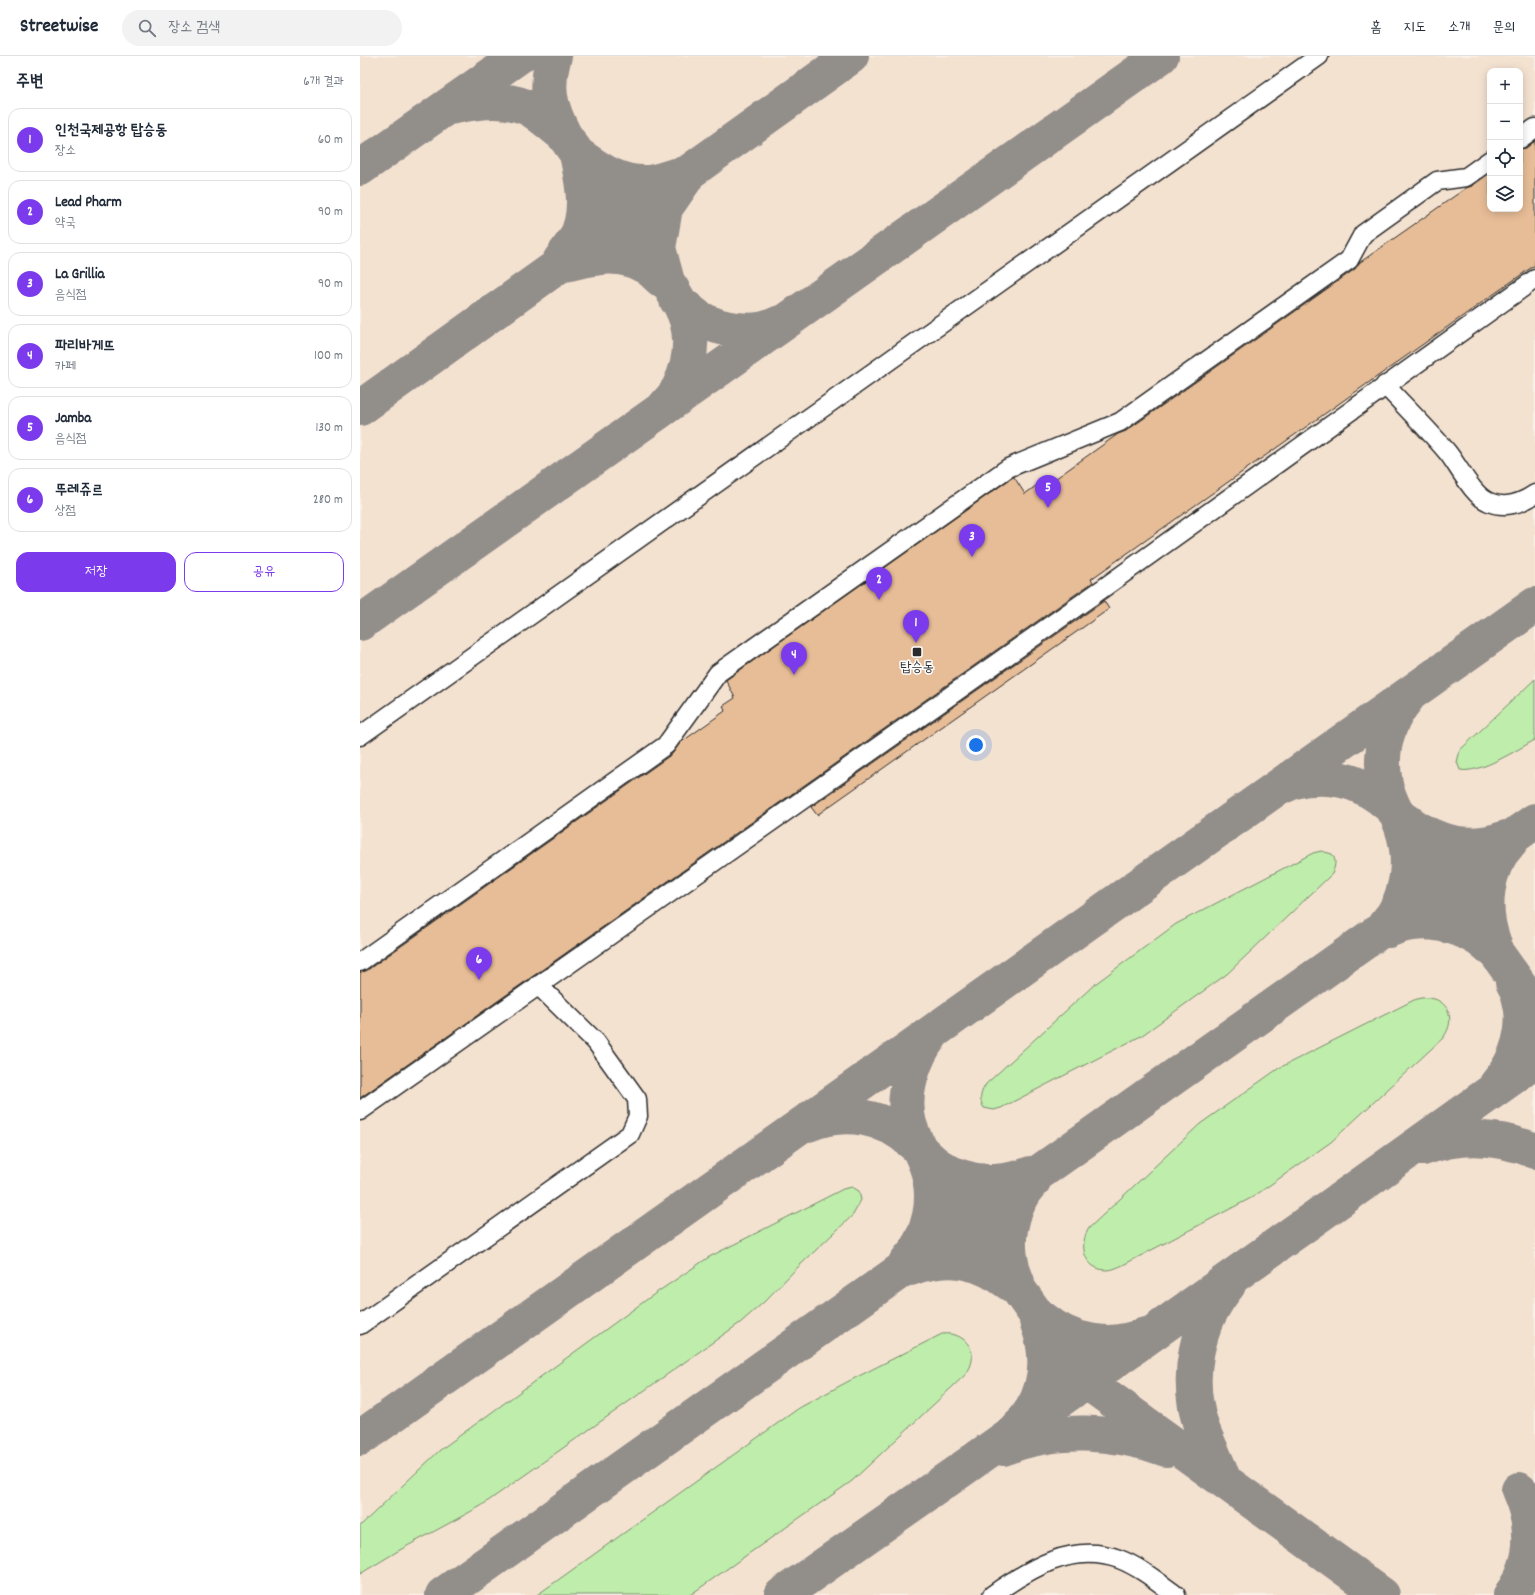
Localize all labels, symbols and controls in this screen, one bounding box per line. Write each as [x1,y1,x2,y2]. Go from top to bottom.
search box [122,10,402,46]
text: Streetwise [20,14,98,41]
icon: search [136,17,158,39]
text: 장소 검색 [168,17,220,39]
text: 홈 [1370,18,1381,38]
text: 지도 [1403,18,1426,38]
text: 소개 [1448,18,1470,38]
text: 문의 [1492,18,1515,38]
map controls [1487,68,1523,212]
button: + [1487,68,1523,104]
text: 주변 [16,71,43,95]
text: 6개 결과 [303,73,344,92]
button: − [1487,104,1523,140]
text: 인천국제공항 탑승동 [55,120,167,142]
text: 1 [29,131,31,150]
text: 60 m [318,131,343,150]
button: locate [1487,140,1523,176]
text: 장소 [55,142,76,161]
button: layers [1487,176,1523,212]
text: Lead Pharm [55,192,122,214]
text: 2 [27,203,33,222]
text: 90 m [318,203,343,222]
text: 약국 [55,214,76,233]
text: La Grillia [55,264,104,286]
text: 3 [27,275,33,294]
text: 90 m [318,275,343,294]
text: 음식점 [55,286,86,305]
text: 파리바게뜨 [55,336,115,358]
text: 4 [27,347,33,366]
text: 100 m [314,347,343,366]
text: 카페 [55,358,76,377]
text: Jamba [55,408,91,430]
text: 5 [27,419,33,438]
text: 130 m [315,419,343,438]
text: 음식점 [55,430,86,449]
pin: 5 [1035,475,1061,508]
text: 뚜레쥬르 [55,480,103,502]
text: 6 [27,491,33,510]
text: 280 m [313,491,343,510]
text: 상점 [55,502,76,521]
pin: 3 [959,524,985,557]
button: 저장 [16,552,176,592]
button: 공유 [184,552,344,592]
pin: 2 [866,567,892,600]
pin: 1 [903,610,929,643]
pin: 4 [781,642,807,675]
marker: 탑승동 [911,646,923,658]
place label: 탑승동 [900,658,934,678]
your location [966,735,986,755]
pin: 6 [466,947,492,980]

